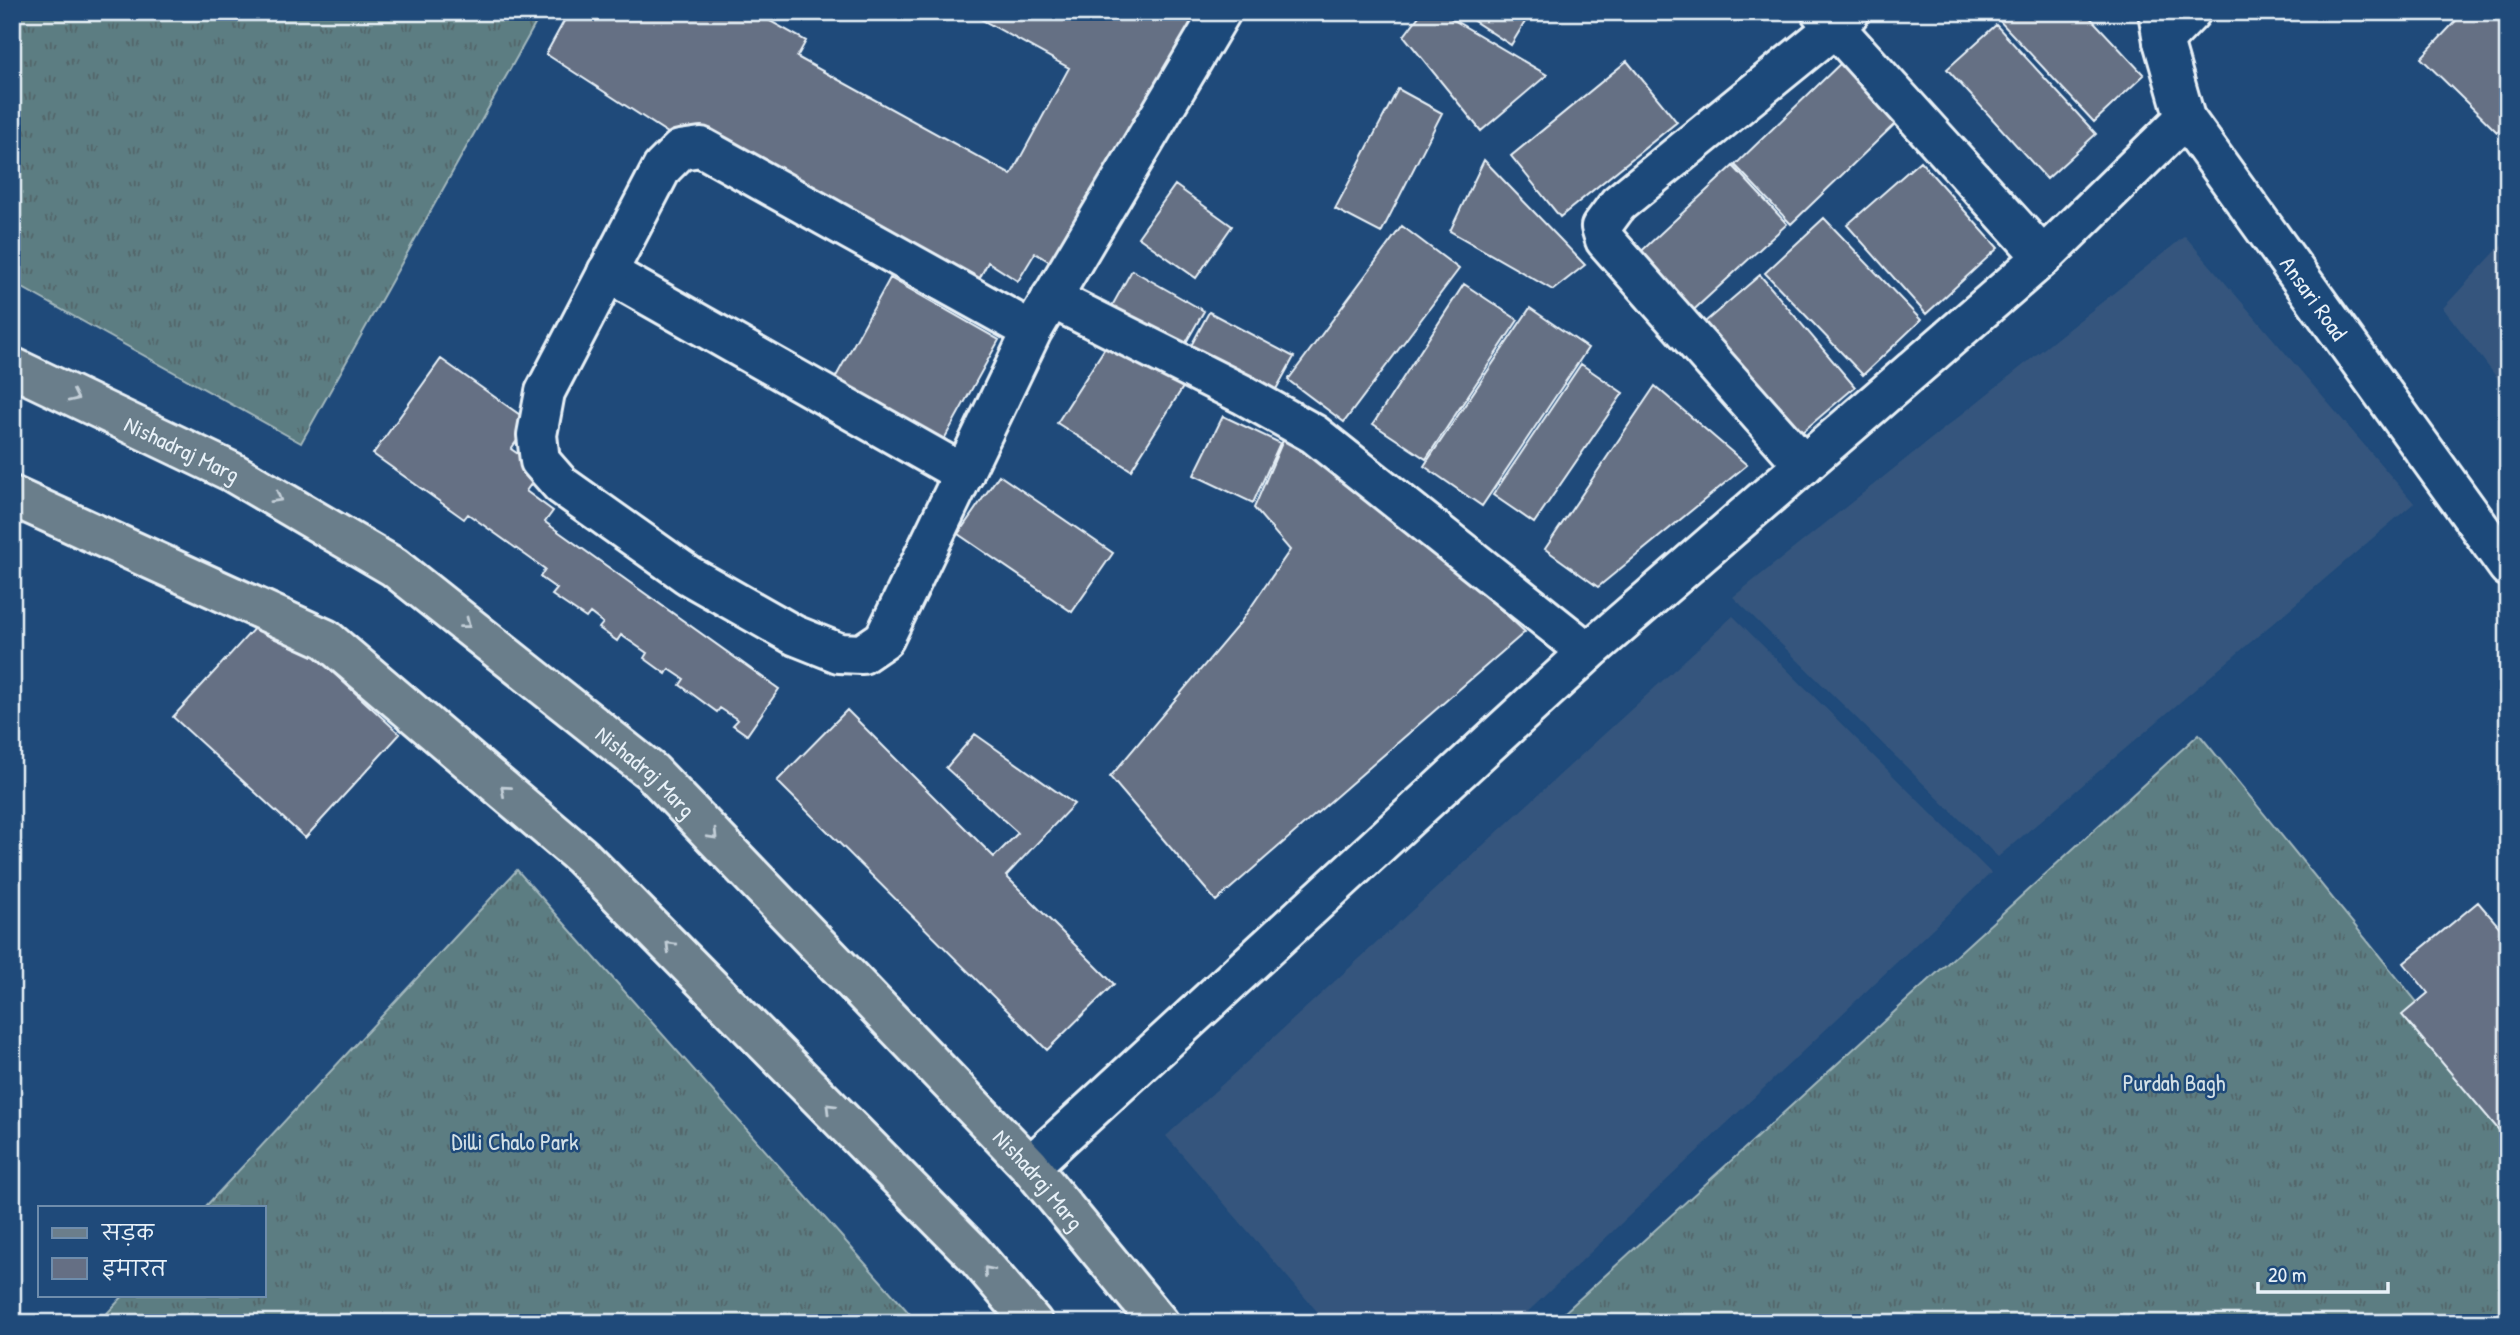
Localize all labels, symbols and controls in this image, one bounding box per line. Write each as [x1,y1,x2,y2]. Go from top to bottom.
street label: Ansari Road [2274,250,2355,346]
one-way arrow [67,388,79,402]
street label: Nishadraj Marg [120,408,246,489]
one-way arrow [270,490,283,503]
one-way arrow [458,616,471,628]
street label: Nishadraj Marg [590,718,703,824]
one-way arrow [500,786,513,798]
one-way arrow [705,827,718,840]
one-way arrow [666,941,679,954]
park label: Purdah Bagh [2123,1067,2226,1098]
one-way arrow [825,1103,838,1116]
street label: Nishadraj Marg [987,1122,1092,1236]
park label: Dilli Chalo Park [452,1126,579,1157]
legend [38,1206,266,1296]
text: सड़क [101,1218,155,1247]
scale bar [2258,1251,2387,1295]
text: इमारत [102,1254,168,1283]
text: 20 m [2268,1260,2306,1289]
one-way arrow [984,1266,996,1279]

